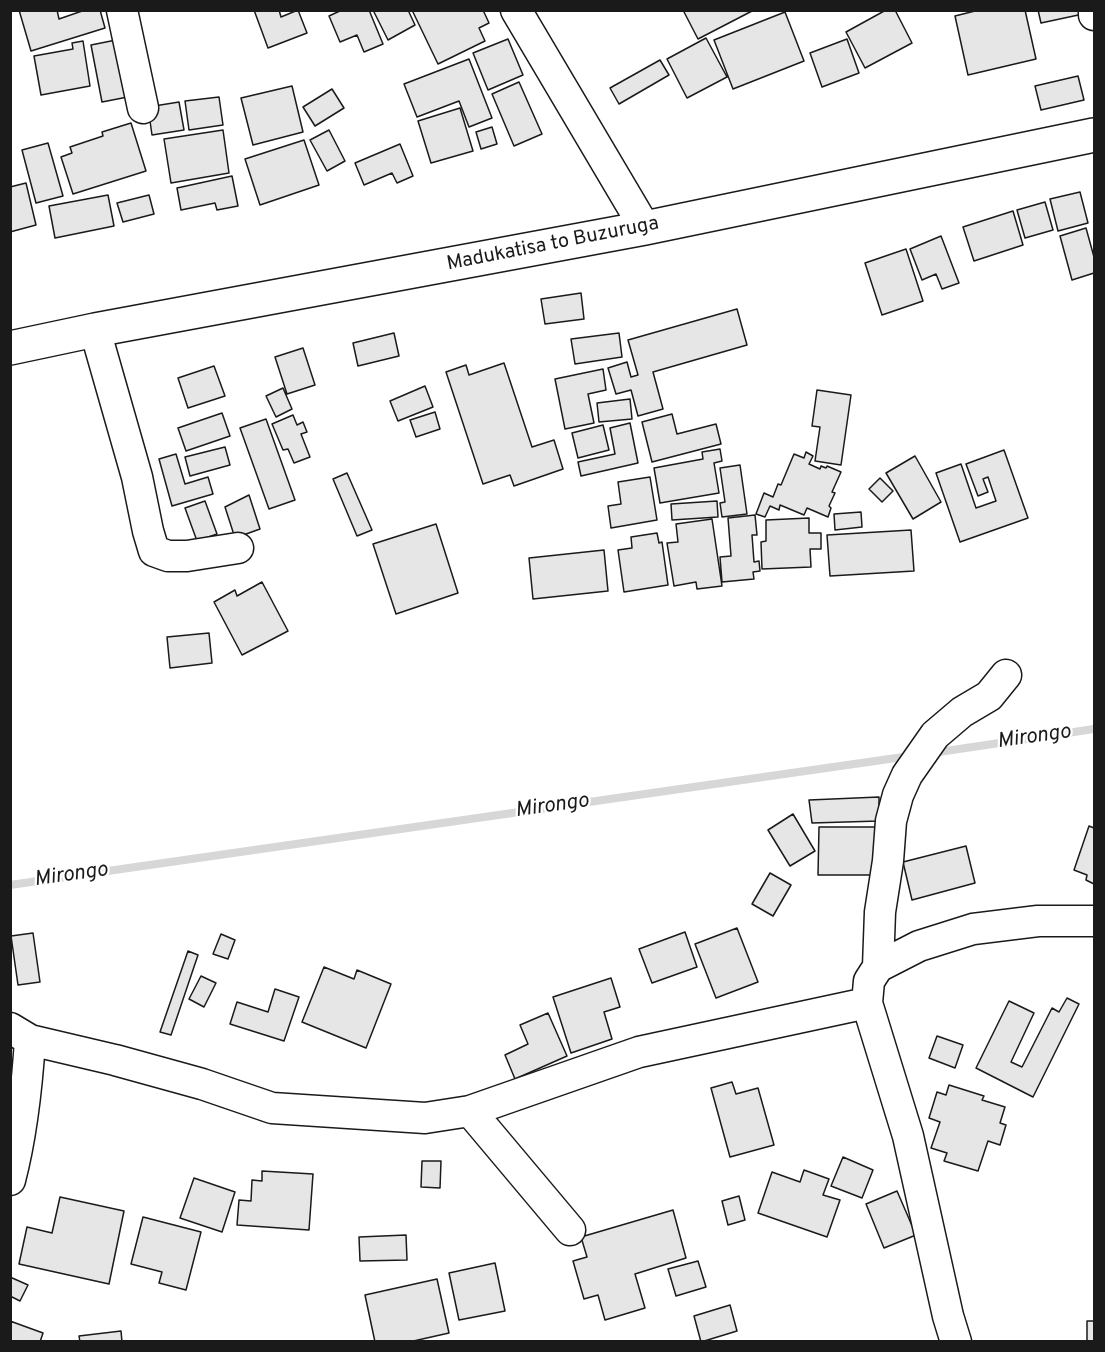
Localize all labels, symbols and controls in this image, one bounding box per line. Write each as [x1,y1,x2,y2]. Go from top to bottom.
street label: Madukatisa to Buzuruga [445,213,661,277]
water label: Mirongo [996,720,1072,756]
water label: Mirongo [514,789,590,825]
water label: Mirongo [33,858,109,894]

